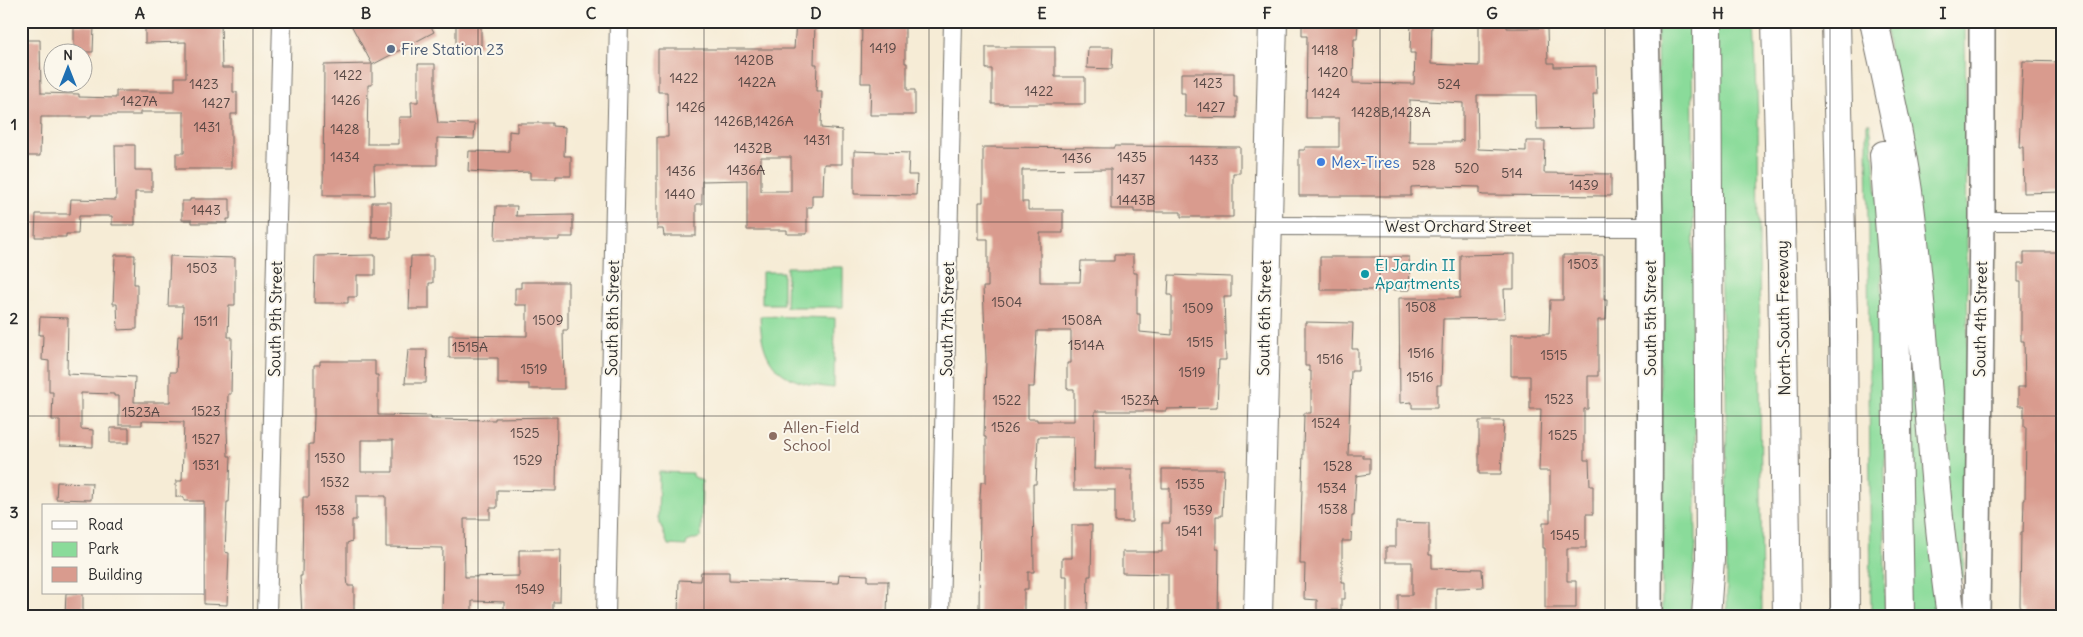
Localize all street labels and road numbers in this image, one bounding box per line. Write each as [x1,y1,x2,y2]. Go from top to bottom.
street label: West Orchard Street [1385,216,1532,236]
street label: North-South Freeway [1772,240,1794,396]
street label: South 8th Street [601,259,623,376]
street label: South 6th Street [1253,259,1275,376]
street label: South 5th Street [1640,259,1660,376]
street label: South 9th Street [264,260,286,377]
street label: South 4th Street [1969,260,1991,377]
street label: South 7th Street [936,261,958,376]

